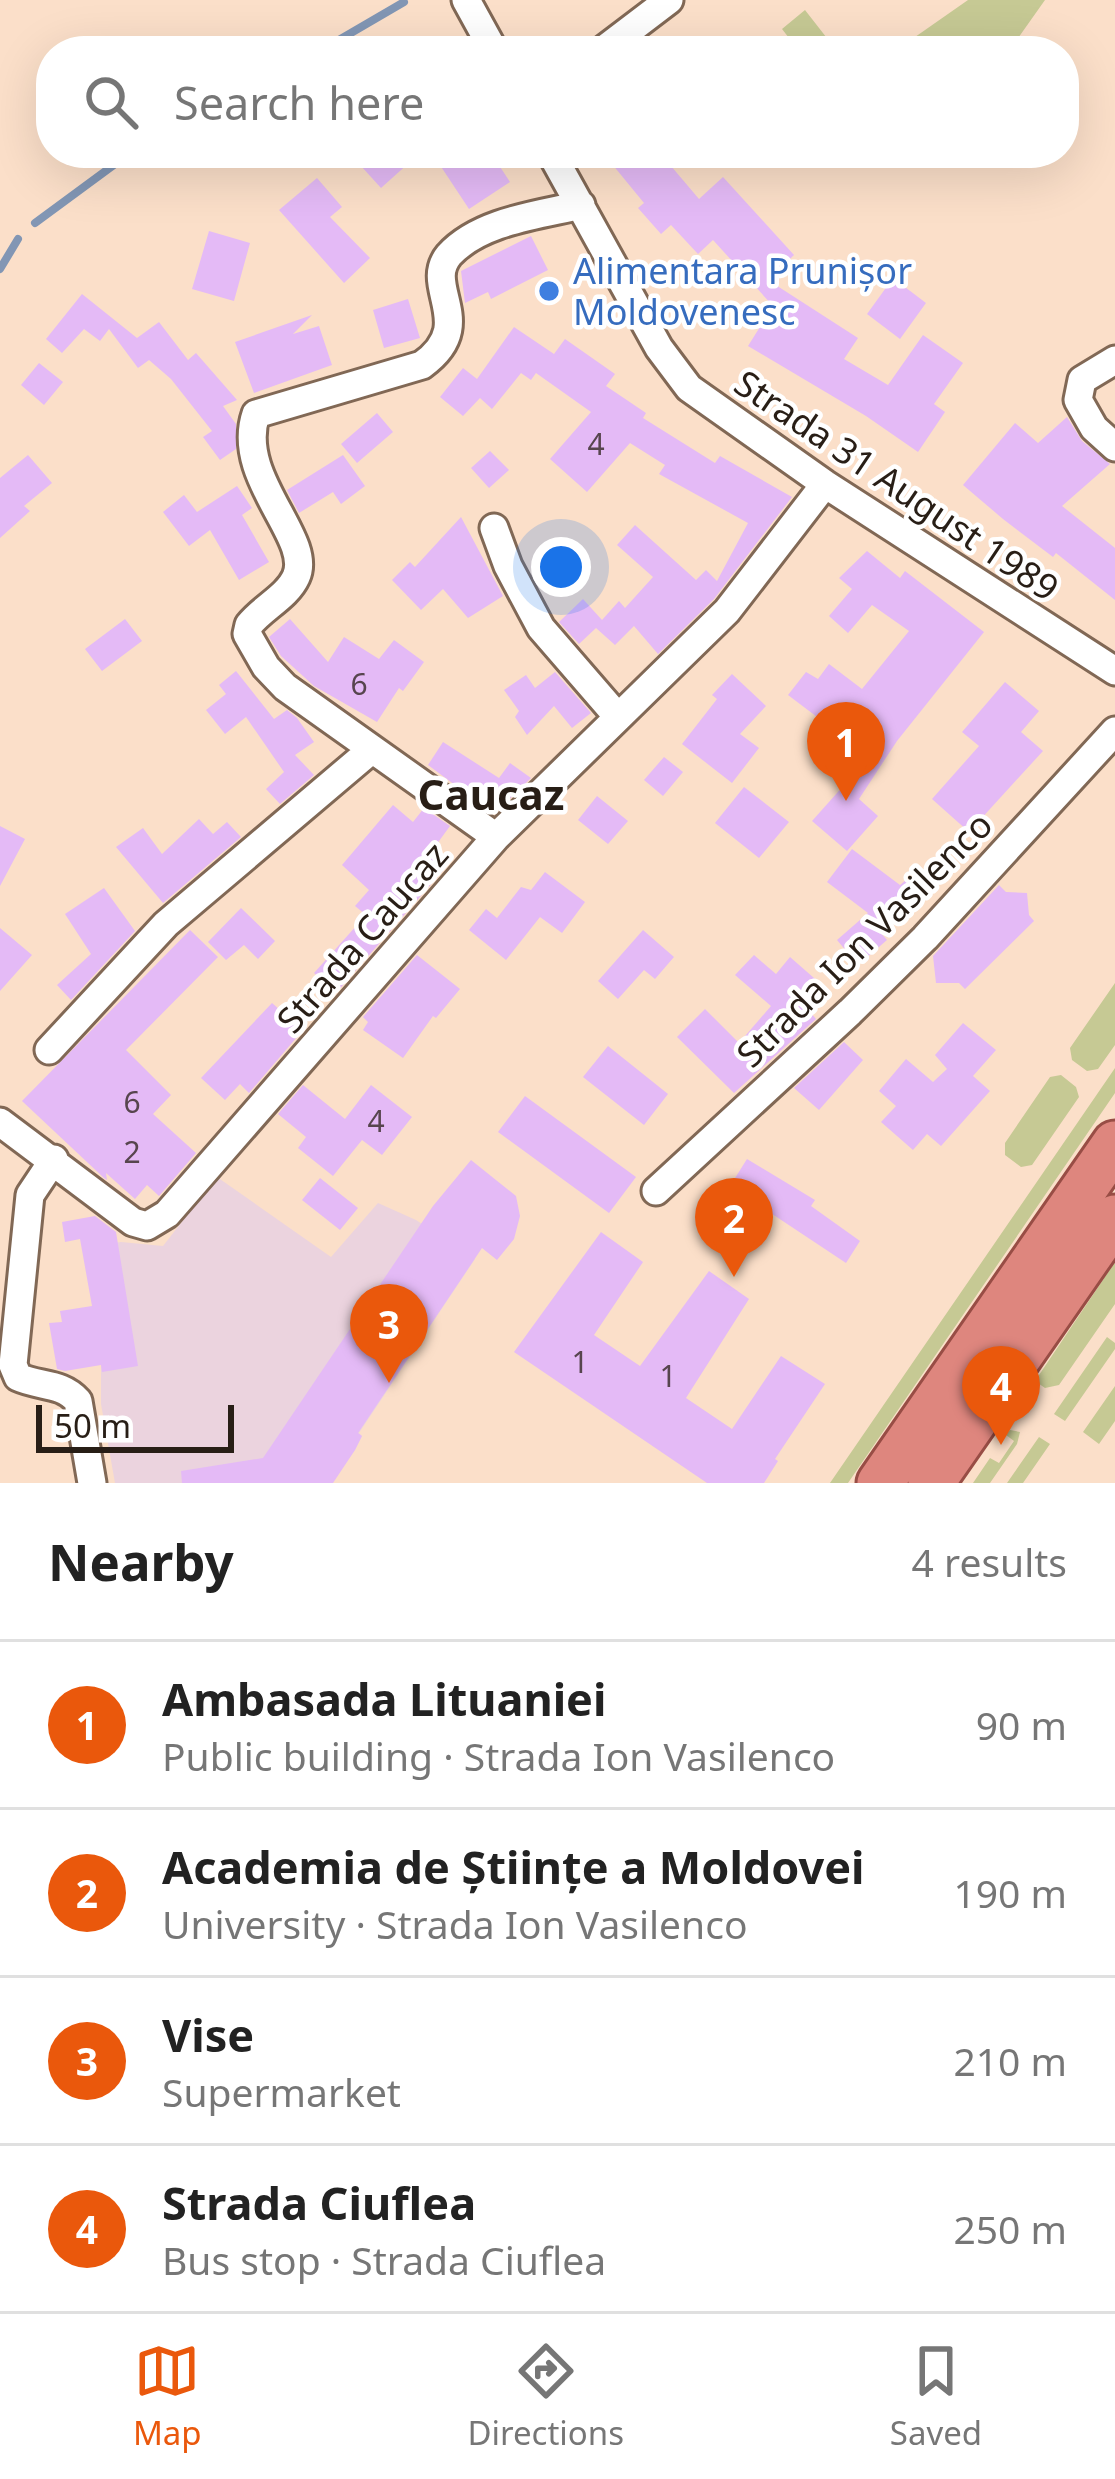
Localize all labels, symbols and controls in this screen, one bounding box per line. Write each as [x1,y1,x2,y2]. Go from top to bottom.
search box [36,36,1079,168]
icon: search [78,69,144,135]
text: Search here [174,72,424,133]
place label: Alimentara Prunișor Moldovenesc [573,246,912,336]
marker: Alimentara Prunișor Moldovenesc [536,278,562,304]
street label: Strada 31 August 1989 [725,358,1069,612]
house number: 4 [587,423,605,464]
your location [531,537,591,597]
house number: 6 [350,663,368,704]
pin: 1 [807,702,885,801]
district label: Caucaz [418,765,564,822]
street label: Strada Ion Vasilenco [725,800,1003,1078]
street label: Strada Caucaz [265,831,459,1043]
house number: 6 [123,1081,141,1122]
house number: 4 [367,1100,385,1141]
house number: 2 [123,1131,141,1172]
pin: 2 [695,1178,773,1277]
pin: 3 [350,1284,428,1383]
house number: 1 [571,1341,589,1382]
pin: 4 [962,1346,1040,1445]
house number: 1 [659,1355,677,1396]
scale bar [36,1399,234,1452]
text: 50 m [54,1403,131,1448]
text: Nearby [48,1526,234,1596]
text: 4 results [912,1535,1067,1588]
text: Ambasada Lituaniei [162,1668,606,1729]
text: 1 [76,1698,98,1751]
text: 90 m [976,1698,1067,1751]
text: Public building · Strada Ion Vasilenco [162,1729,835,1782]
text: Academia de Științe a Moldovei [162,1836,865,1897]
text: 2 [76,1866,98,1919]
text: 190 m [953,1866,1067,1919]
text: University · Strada Ion Vasilenco [162,1897,748,1950]
text: Vise [162,2004,254,2065]
text: 3 [76,2034,98,2087]
text: 210 m [953,2034,1067,2087]
text: Supermarket [162,2065,401,2118]
text: Strada Ciuflea [162,2172,476,2233]
text: 4 [76,2202,98,2255]
text: 250 m [953,2202,1067,2255]
text: Bus stop · Strada Ciuflea [162,2233,606,2286]
tab: Map [133,2338,202,2455]
tab: Directions [467,2338,624,2455]
tab: Saved [890,2338,982,2455]

